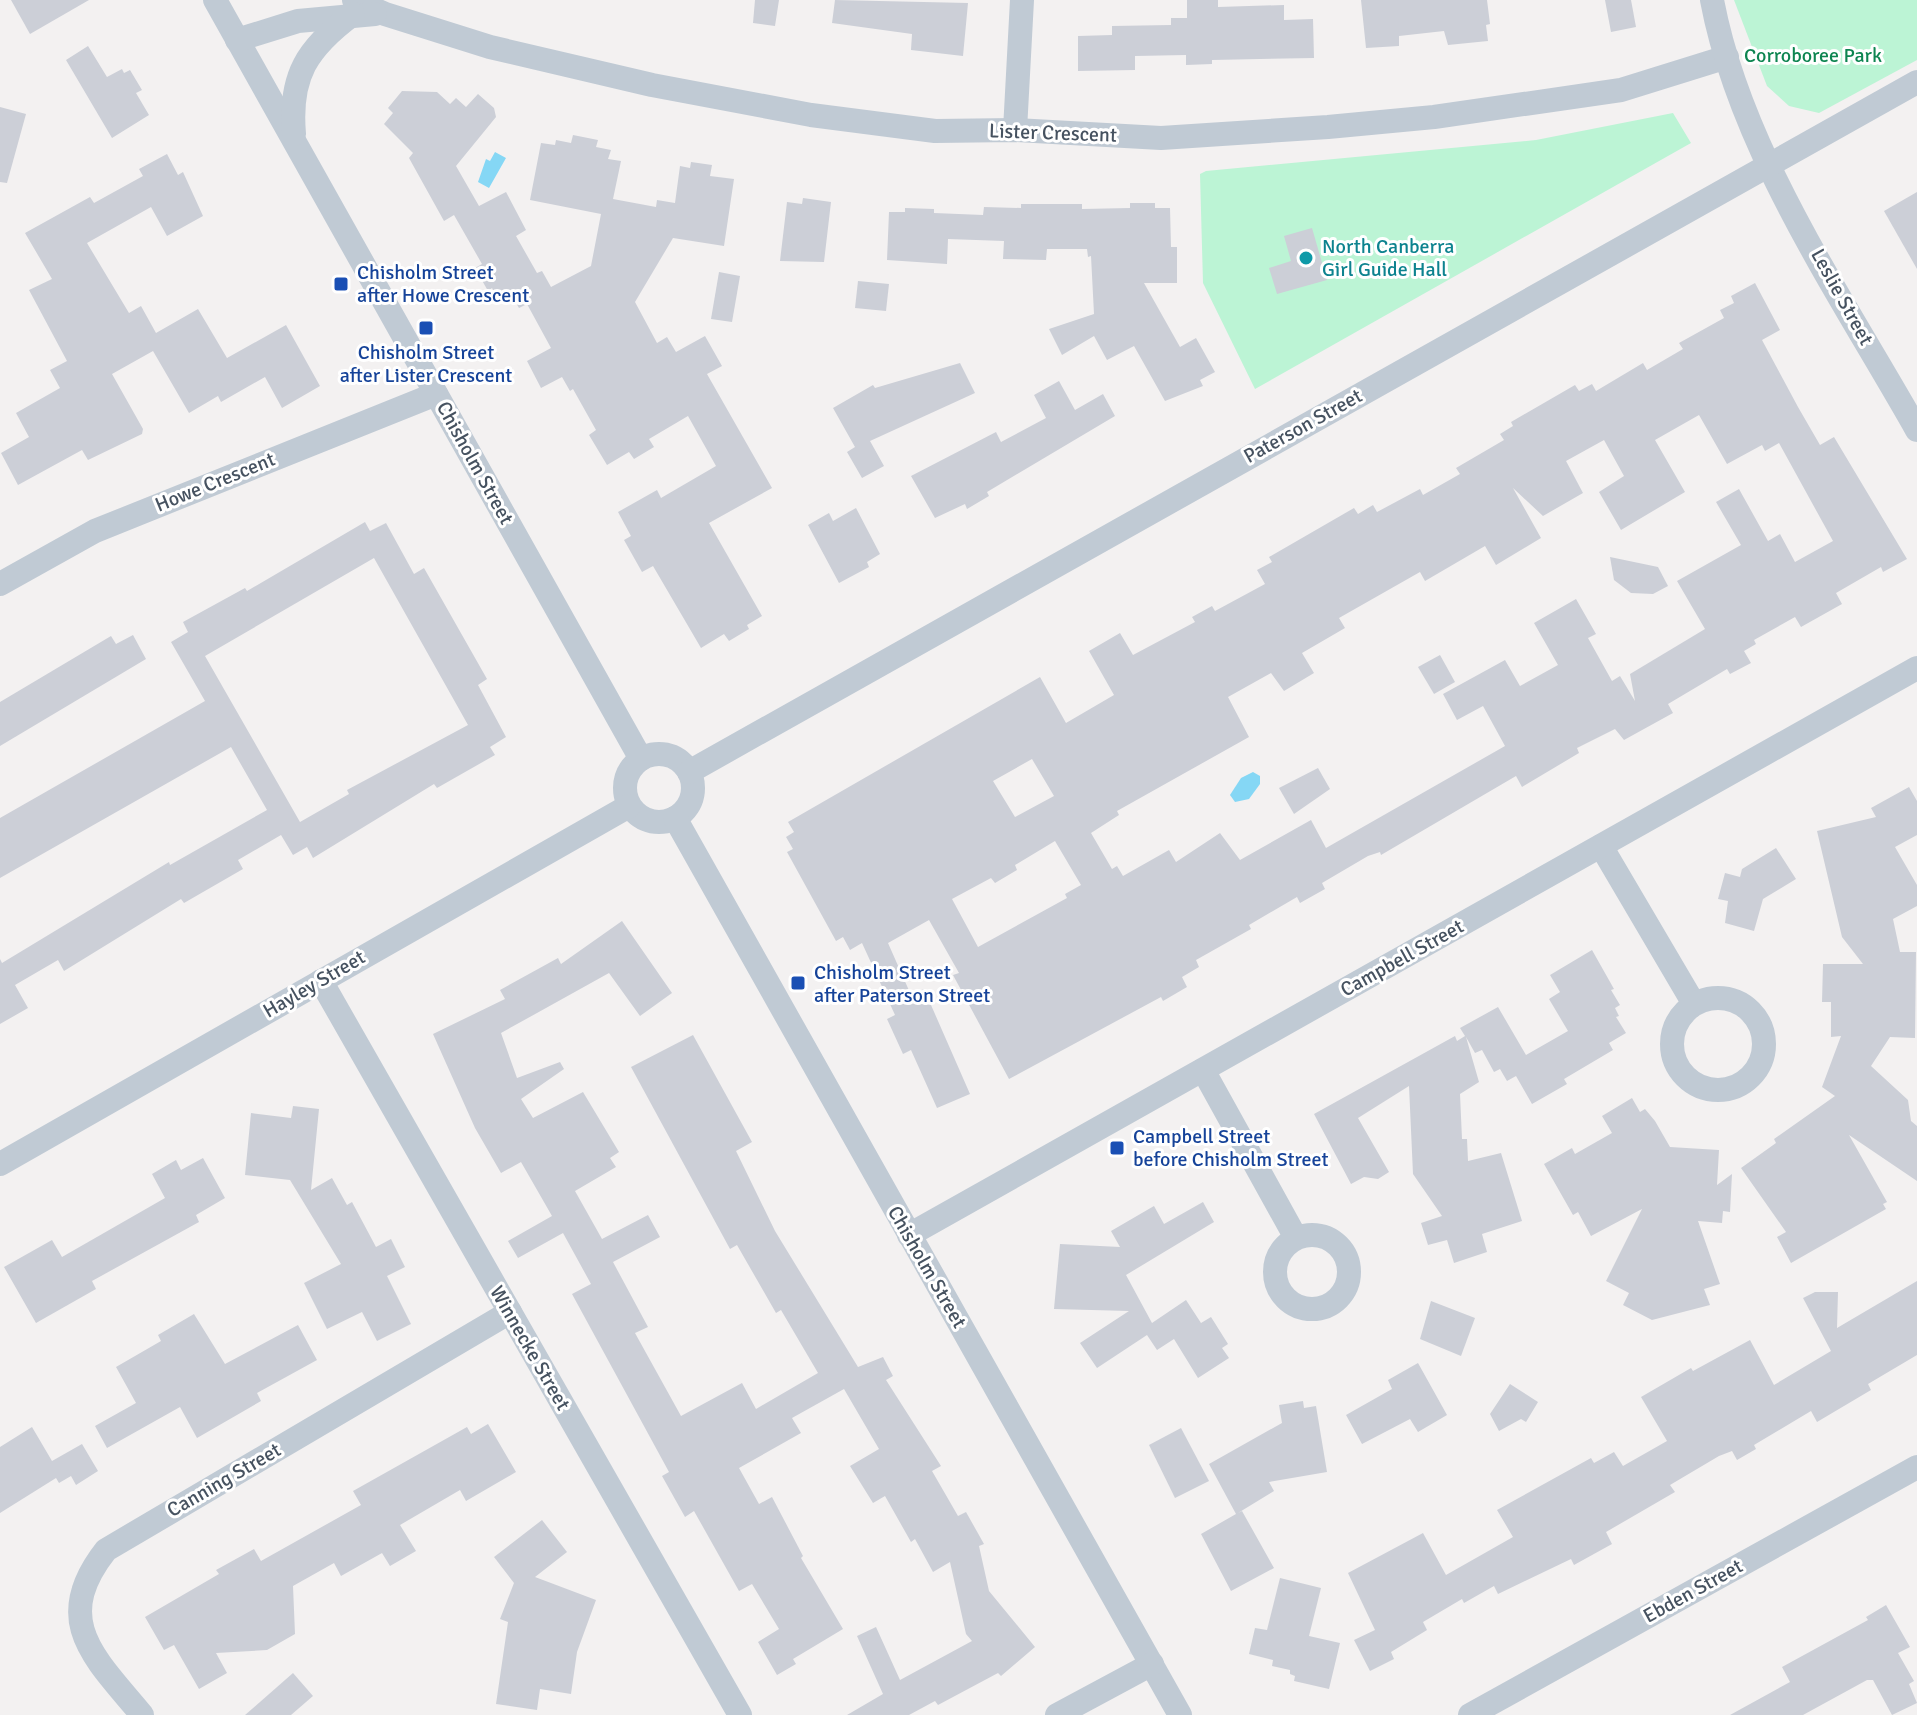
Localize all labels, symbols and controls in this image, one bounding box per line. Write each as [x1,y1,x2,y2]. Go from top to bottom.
park label: Corroboree Park [1744,43,1882,68]
street label: Lister Crescent [989,118,1117,148]
place label: North Canberra Girl Guide Hall [1322,234,1454,282]
street label: Leslie Street [1805,244,1879,350]
marker: North Canberra Girl Guide Hall [1297,249,1315,267]
place label: Chisholm Street after Howe Crescent [357,260,529,308]
marker: Chisholm Street after Howe Crescent [332,275,350,293]
marker: Chisholm Street after Lister Crescent [417,319,435,337]
place label: Chisholm Street after Lister Crescent [340,340,512,388]
street label: Paterson Street [1239,383,1367,469]
street label: Chisholm Street [431,397,519,529]
street label: Howe Crescent [151,447,279,517]
street label: Campbell Street [1336,914,1468,1002]
street label: Hayley Street [258,945,370,1023]
place label: Chisholm Street after Paterson Street [814,960,990,1008]
marker: Chisholm Street after Paterson Street [789,974,807,992]
place label: Campbell Street before Chisholm Street [1133,1124,1329,1172]
marker: Campbell Street before Chisholm Street [1108,1139,1126,1157]
street label: Chisholm Street [882,1202,972,1332]
street label: Winnecke Street [484,1281,576,1415]
street label: Canning Street [163,1437,285,1523]
street label: Ebden Street [1639,1553,1747,1629]

